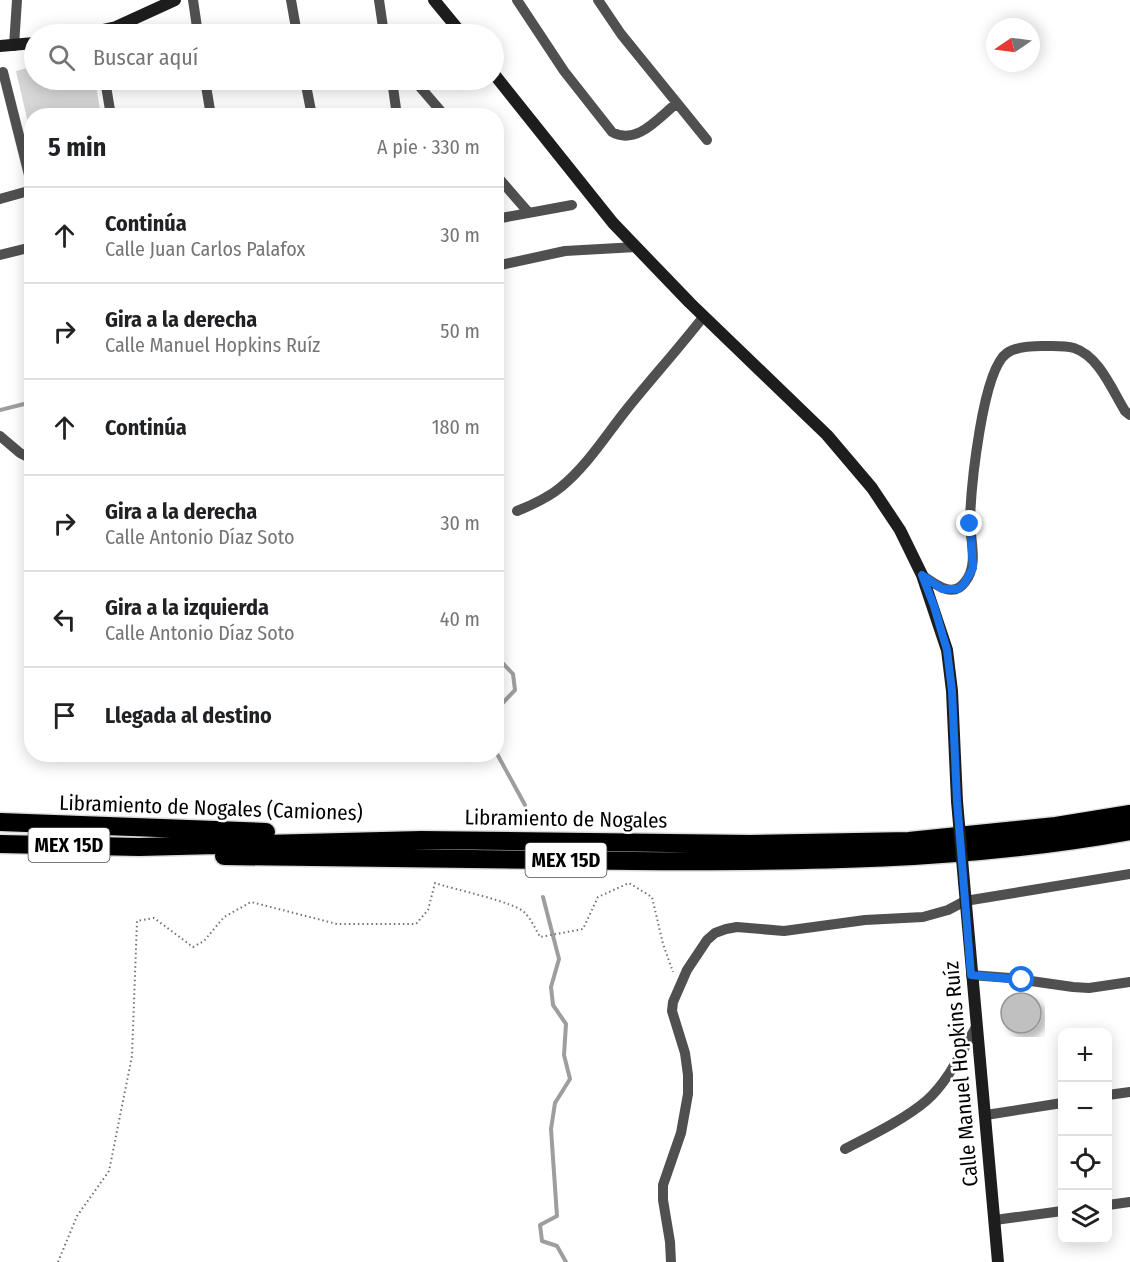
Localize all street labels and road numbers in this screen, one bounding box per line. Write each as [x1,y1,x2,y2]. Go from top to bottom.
street label: Libramiento de Nogales (Camiones) [59,790,363,826]
street label: Libramiento de Nogales [464,804,668,834]
road number: MEX 15D [28,828,110,862]
road number: MEX 15D [526,843,606,877]
street label: Calle Manuel Hopkins Ruíz [938,960,984,1188]

